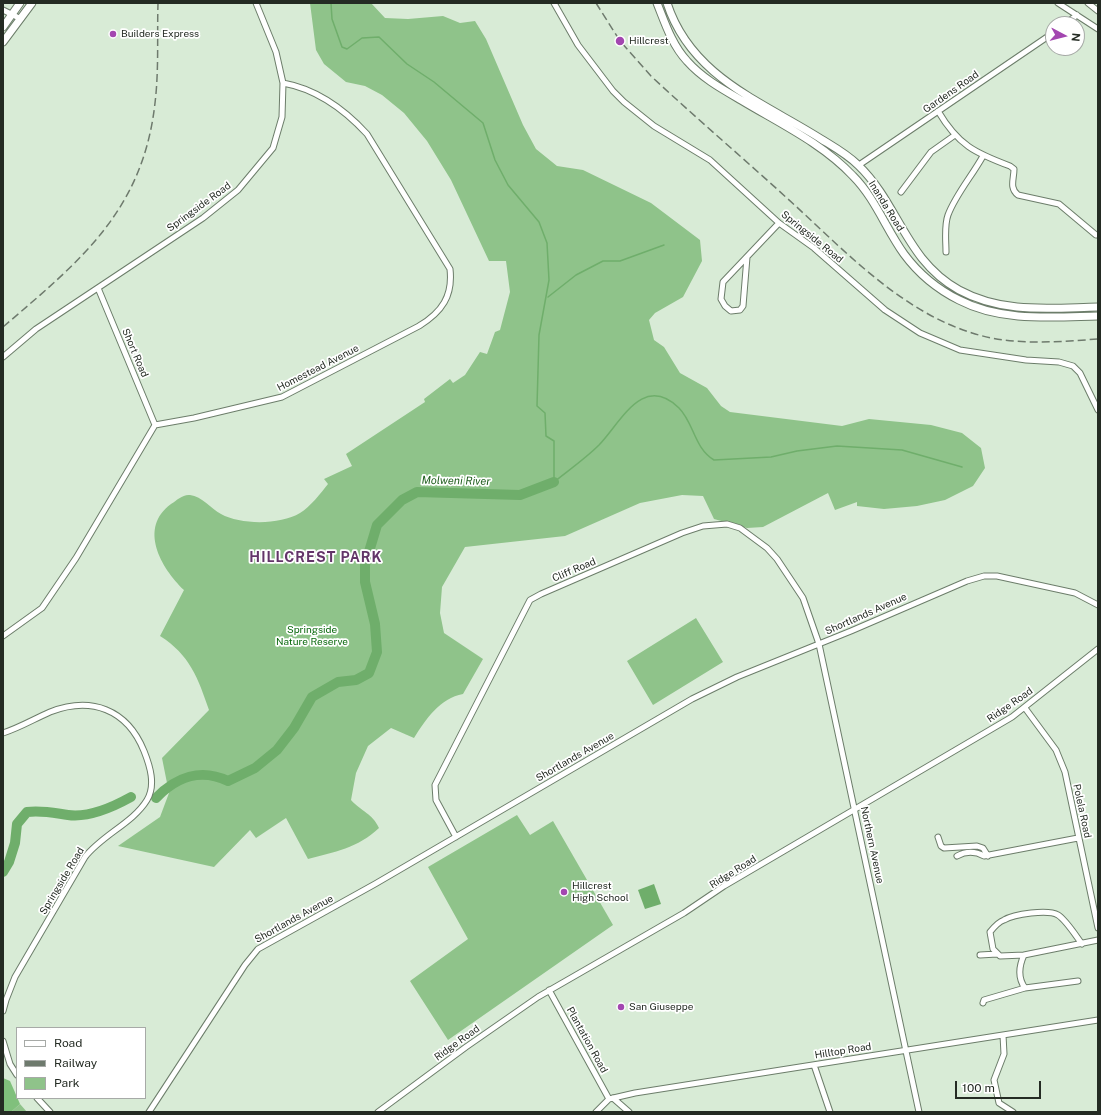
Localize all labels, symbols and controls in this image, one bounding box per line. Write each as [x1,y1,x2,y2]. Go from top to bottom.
north arrow [1045,16,1085,56]
place label: Builders Express [121,28,199,40]
marker: Builders Express [108,29,118,39]
text: N [1069,32,1082,42]
marker: Hillcrest [614,35,626,47]
place label: Hillcrest [629,35,669,47]
street label: Gardens Road [921,68,981,116]
street label: Inanda Road [866,178,906,234]
street label: Springside Road [165,180,233,234]
street label: Springside Road [779,208,845,266]
street label: Short Road [119,327,151,379]
street label: Homestead Avenue [275,342,361,394]
water label: Molweni River [421,474,491,488]
district label: HILLCREST PARK [249,550,383,566]
street label: Cliff Road [550,555,598,585]
street label: Shortlands Avenue [823,591,909,637]
park label: Springside Nature Reserve [276,624,348,648]
street label: Ridge Road [985,685,1035,725]
street label: Shortlands Avenue [534,730,616,784]
street label: Polela Road [1070,783,1094,839]
street label: Northern Avenue [858,805,886,885]
street label: Springside Road [37,845,87,917]
street label: Ridge Road [707,853,759,891]
place label: Hillcrest High School [572,880,629,904]
marker: Hillcrest High School [559,887,569,897]
street label: Shortlands Avenue [253,892,335,946]
place label: San Giuseppe [629,1001,693,1013]
marker: San Giuseppe [616,1002,626,1012]
street label: Plantation Road [564,1005,610,1075]
street label: Ridge Road [432,1023,482,1063]
legend [16,1027,146,1099]
text: Road [54,1036,82,1050]
street label: Hilltop Road [814,1041,872,1061]
text: Railway [54,1056,97,1070]
scale bar [957,1073,1043,1099]
text: Park [54,1076,80,1090]
text: 100 m [962,1081,995,1095]

